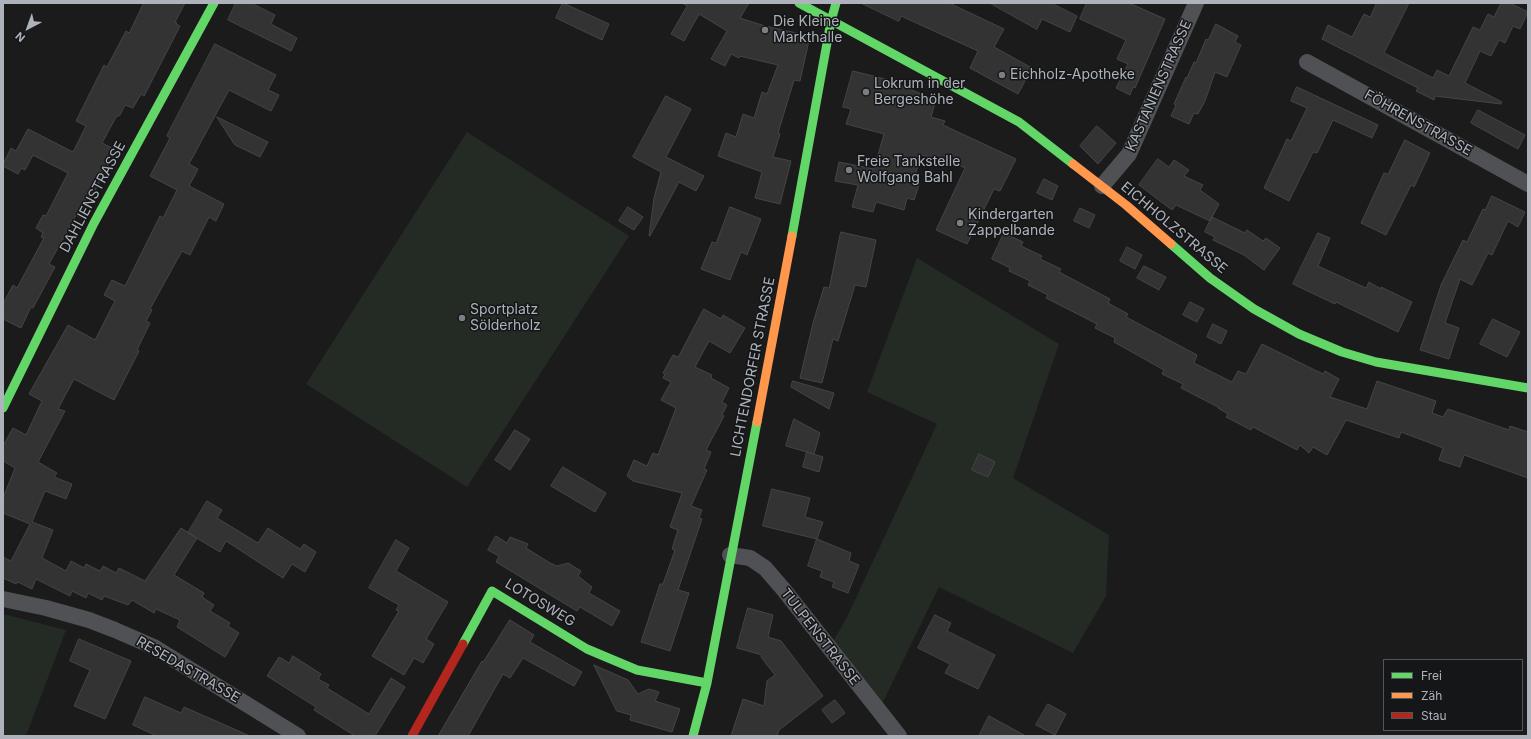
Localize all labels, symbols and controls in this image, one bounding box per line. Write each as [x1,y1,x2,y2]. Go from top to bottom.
north arrow [8,8,48,48]
place label: Die Kleine Markthalle [773,14,842,46]
street label: KASTANIENSTRASSE [1122,18,1196,154]
marker: Die Kleine Markthalle [760,25,770,35]
text: N [12,29,28,45]
place label: Eichholz-Apotheke [1010,67,1135,83]
marker: Eichholz-Apotheke [997,70,1007,80]
place label: Lokrum in der Bergeshöhe [874,76,965,108]
street label: FÖHRENSTRASSE [1361,86,1475,160]
marker: Lokrum in der Bergeshöhe [861,87,871,97]
street label: DAHLIENSTRASSE [57,139,129,255]
place label: Freie Tankstelle Wolfgang Bahl [857,154,960,186]
marker: Freie Tankstelle Wolfgang Bahl [844,165,854,175]
street label: EICHHOLZSTRASSE [1117,179,1231,277]
place label: Kindergarten Zappelbande [968,207,1055,240]
marker: Kindergarten Zappelbande [955,218,965,228]
street label: LICHTENDORFER STRASSE [727,276,779,458]
place label: Sportplatz Sölderholz [470,302,541,334]
marker: Sportplatz Sölderholz [457,313,467,323]
street label: LOTOSWEG [502,576,578,630]
street label: TULPENSTRASSE [777,585,863,689]
street label: RESEDASTRASSE [133,633,243,707]
legend [1383,659,1523,731]
text: Frei [1421,668,1442,683]
text: Zäh [1421,688,1442,703]
text: Stau [1421,708,1447,723]

